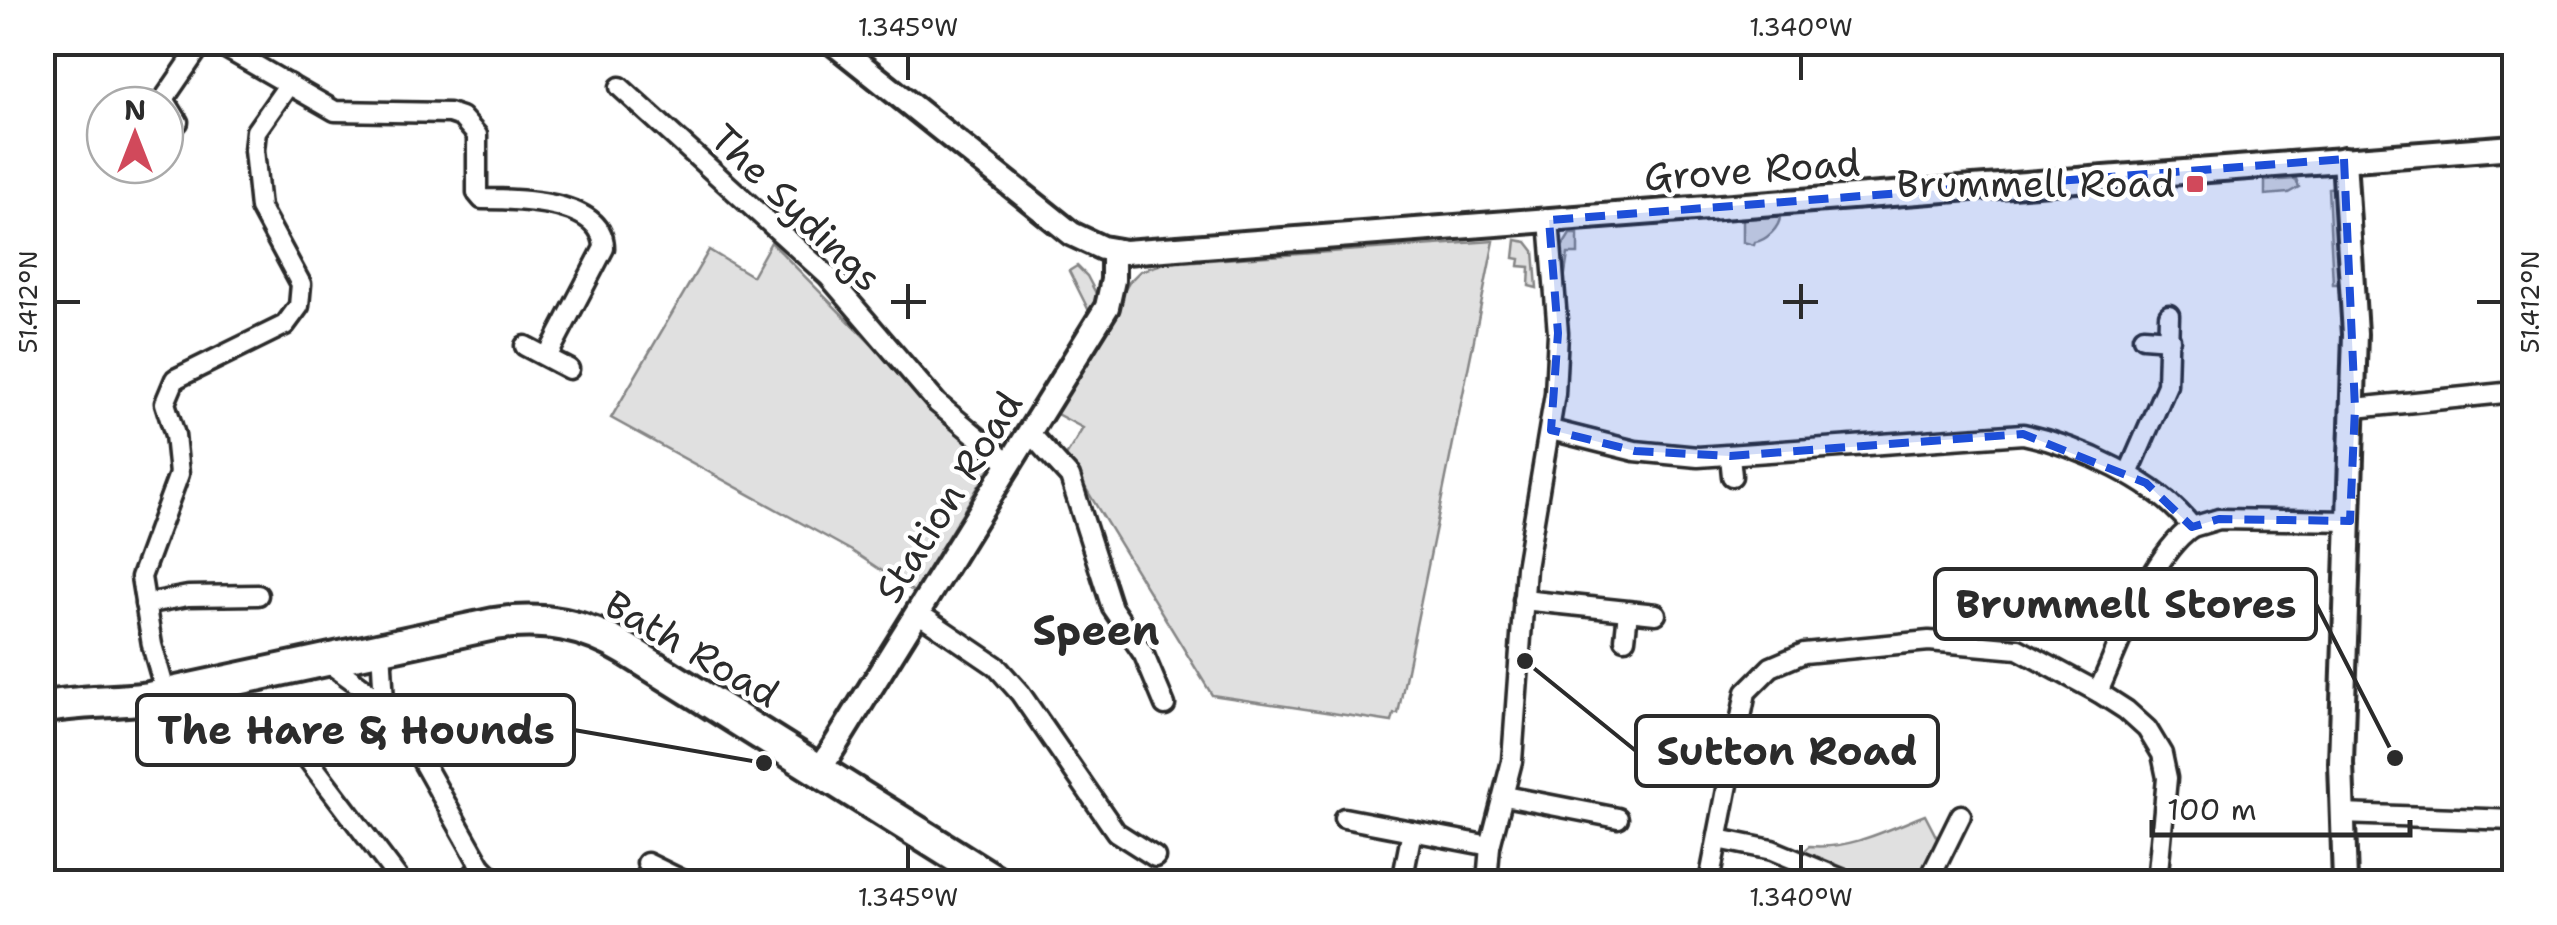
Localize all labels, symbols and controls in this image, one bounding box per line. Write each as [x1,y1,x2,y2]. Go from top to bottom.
text: 1.345°W [858,10,958,44]
text: 1.340°W [1749,10,1853,44]
north arrow [85,85,185,185]
text: N [124,91,146,129]
street label: The Sydings [699,113,893,303]
street label: Grove Road [1642,136,1862,203]
place label: Brummell Road [1896,158,2175,209]
marker: Brummell Road [2184,173,2206,195]
text: 51.412°N [11,251,45,353]
text: 51.412°N [2513,251,2547,353]
street label: Station Road [863,381,1034,612]
callout: Brummell Stores [1935,569,2316,639]
text: Brummell Stores [1955,577,2297,631]
street label: Bath Road [596,578,789,719]
district label: Speen [1032,602,1160,658]
callout: The Hare & Hounds [137,695,574,765]
text: The Hare & Hounds [157,703,555,757]
callout: Sutton Road [1636,716,1938,786]
text: Sutton Road [1656,724,1918,778]
scale bar [2152,775,2410,837]
text: 100 m [2167,789,2257,830]
text: 1.345°W [858,880,958,914]
text: 1.340°W [1749,880,1853,914]

